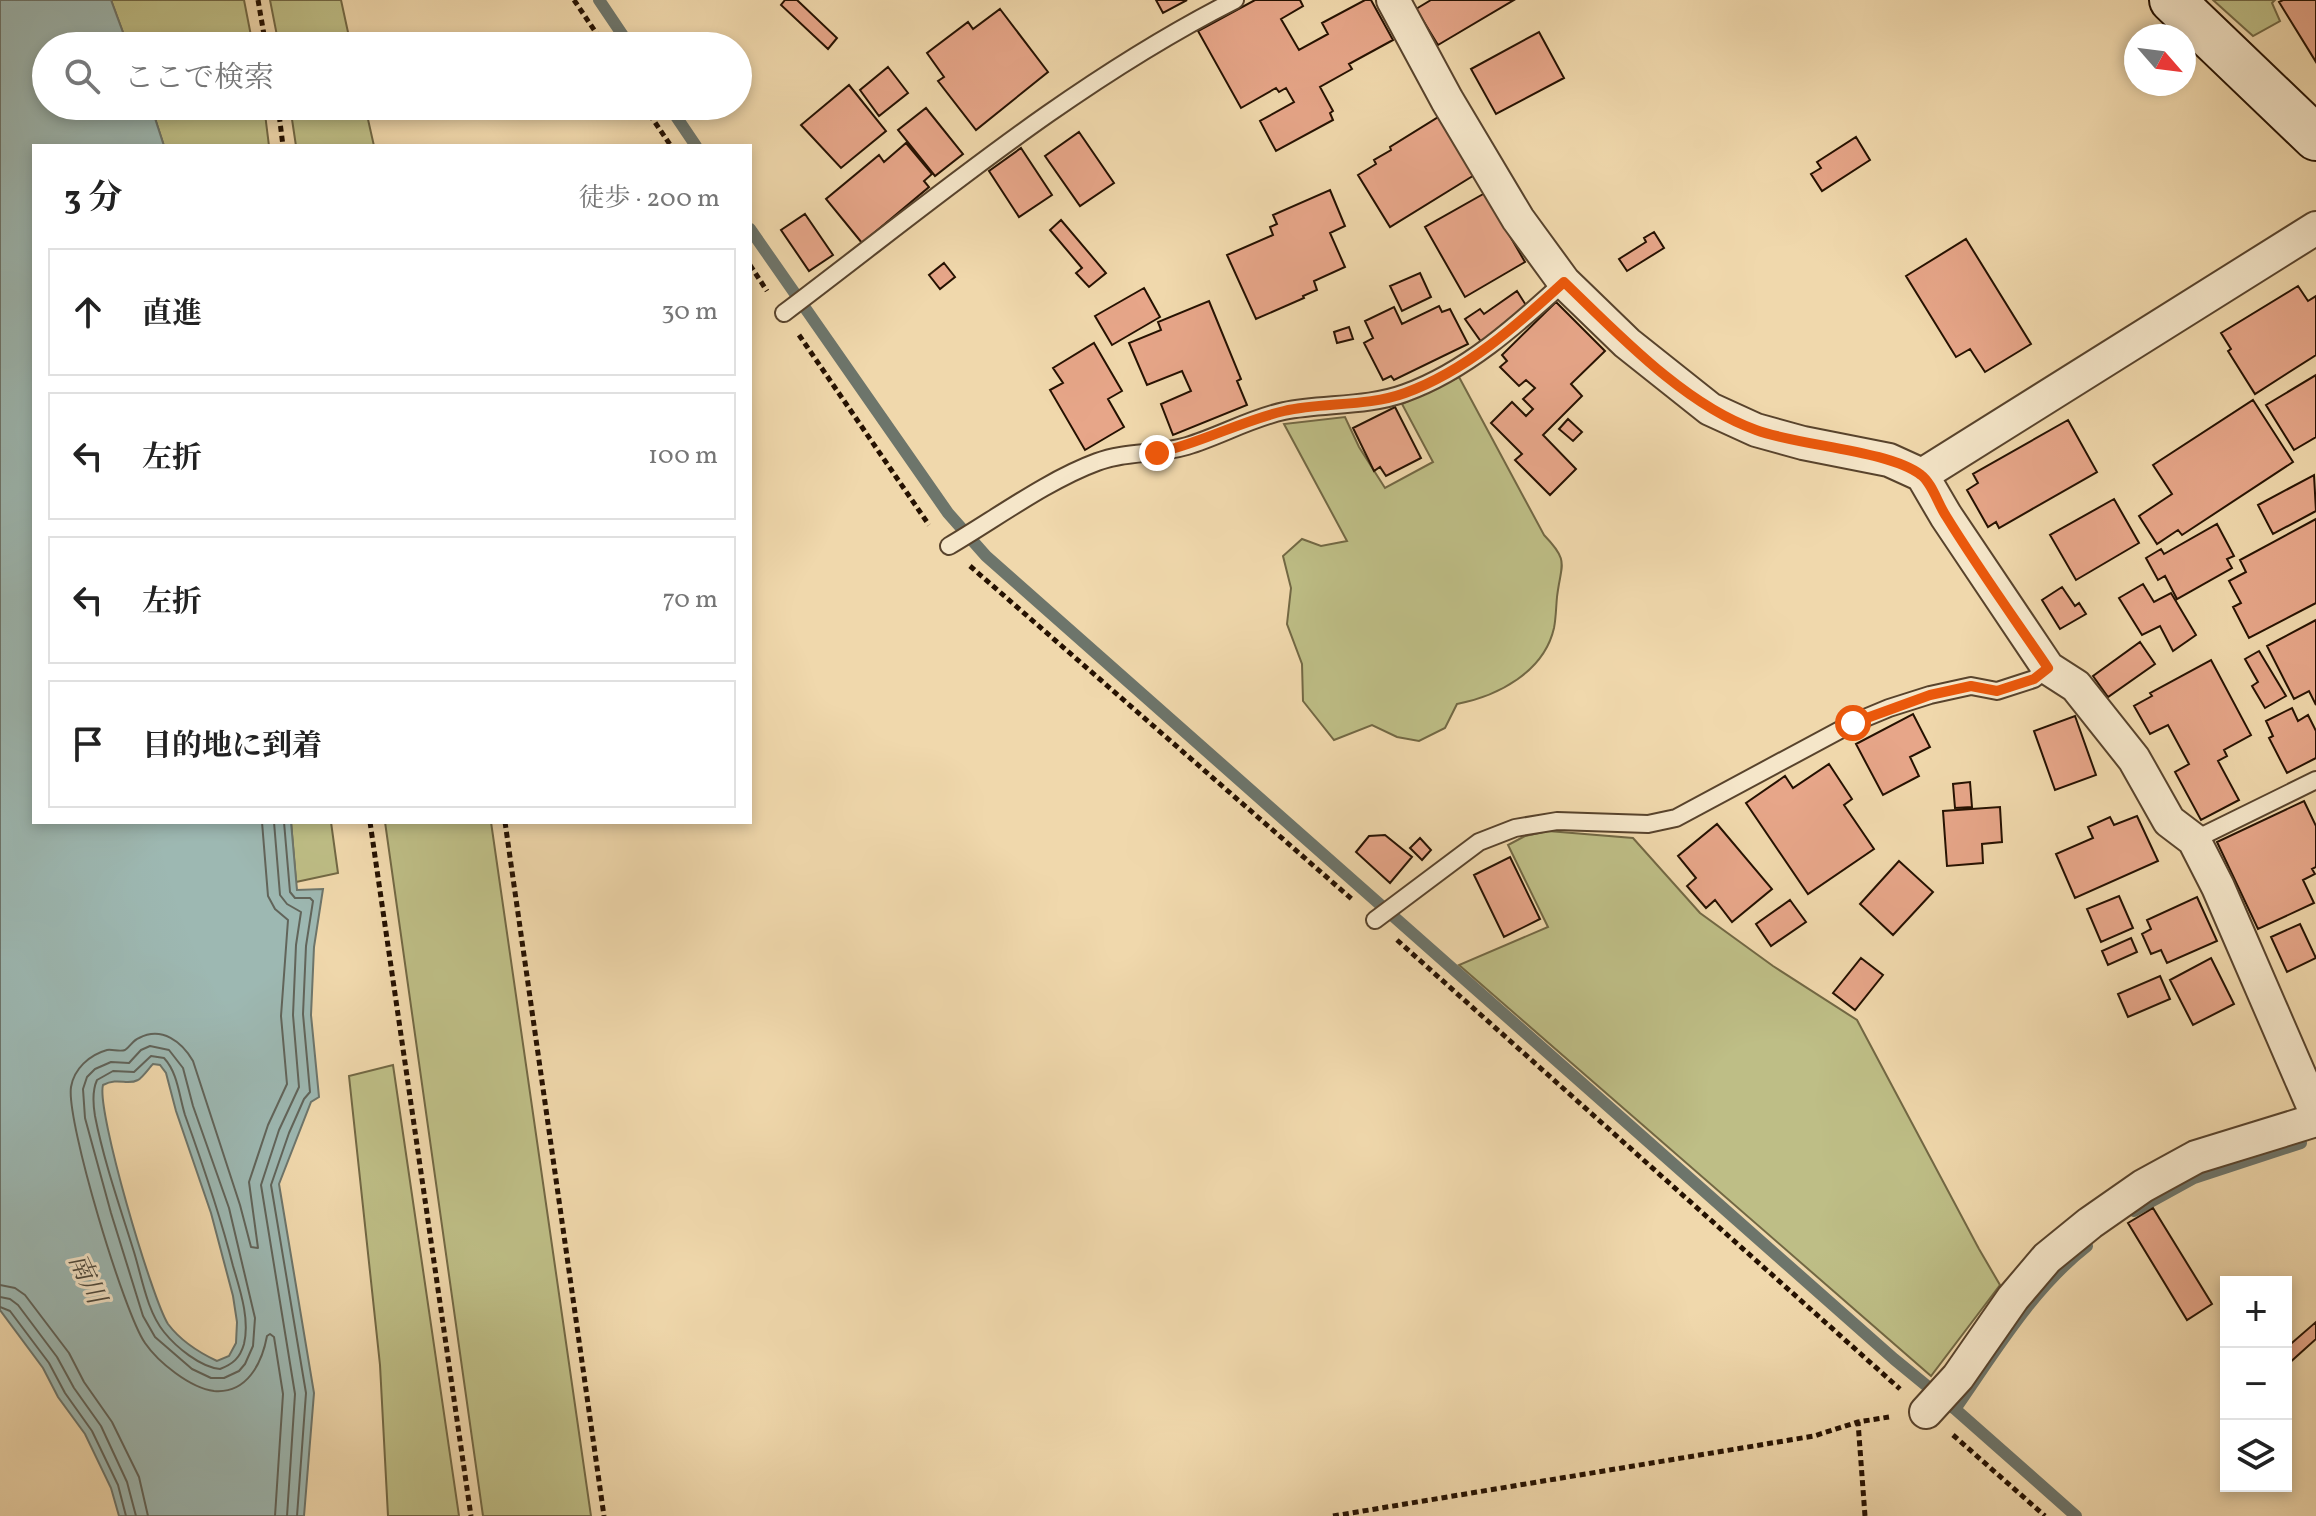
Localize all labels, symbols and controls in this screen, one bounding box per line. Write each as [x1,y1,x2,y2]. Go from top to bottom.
north arrow [2124,24,2196,96]
search box [32,32,752,120]
icon: search [60,54,104,98]
text: ここで検索 [124,58,274,100]
text: 3 分 [64,176,122,223]
text: 徒歩 · 200 m [579,181,720,217]
icon: ahead [66,290,110,334]
text: 直進 [142,294,202,336]
text: 30 m [661,294,718,330]
icon: left [66,434,110,478]
route end [1139,435,1175,471]
text: 左折 [142,438,202,480]
text: 100 m [648,438,718,474]
icon: left [66,578,110,622]
text: 左折 [142,582,202,624]
text: 70 m [663,582,718,618]
route start [1835,705,1871,741]
icon: arrive [66,722,110,766]
text: 目的地に到着 [142,726,322,768]
water label: 南川 [59,1248,115,1313]
map controls [2220,1276,2292,1492]
button: + [2220,1276,2292,1348]
button: − [2220,1348,2292,1420]
button: layers [2220,1420,2292,1492]

